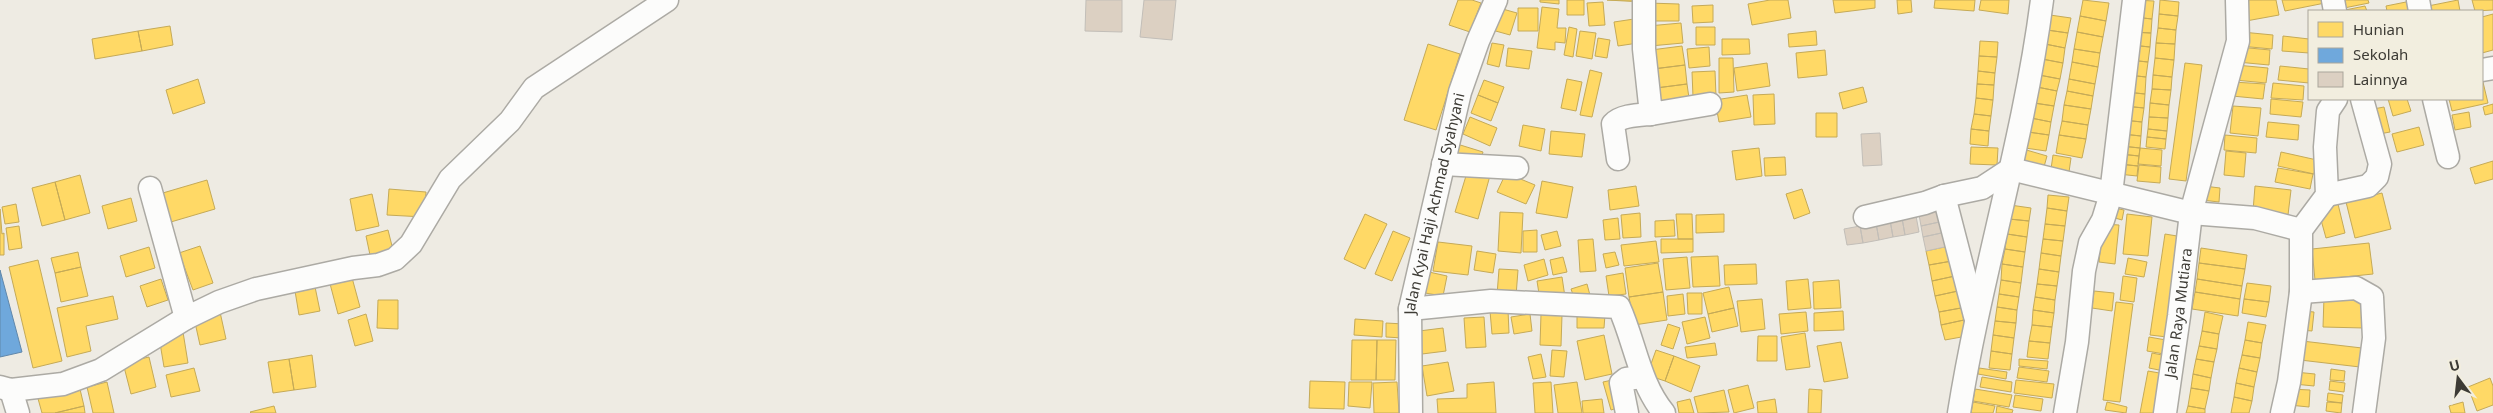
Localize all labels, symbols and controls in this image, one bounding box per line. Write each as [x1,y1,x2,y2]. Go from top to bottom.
legend [2308,10,2483,100]
text: Hunian [2353,19,2404,39]
text: Sekolah [2353,44,2408,64]
text: Lainnya [2353,69,2408,89]
street label: Jalan Kyai Haji Achmad Syahyani [1399,91,1468,317]
street label: Jalan Raya Mutiara [2159,247,2196,381]
north arrow [2433,353,2483,403]
text: U [2447,354,2462,376]

